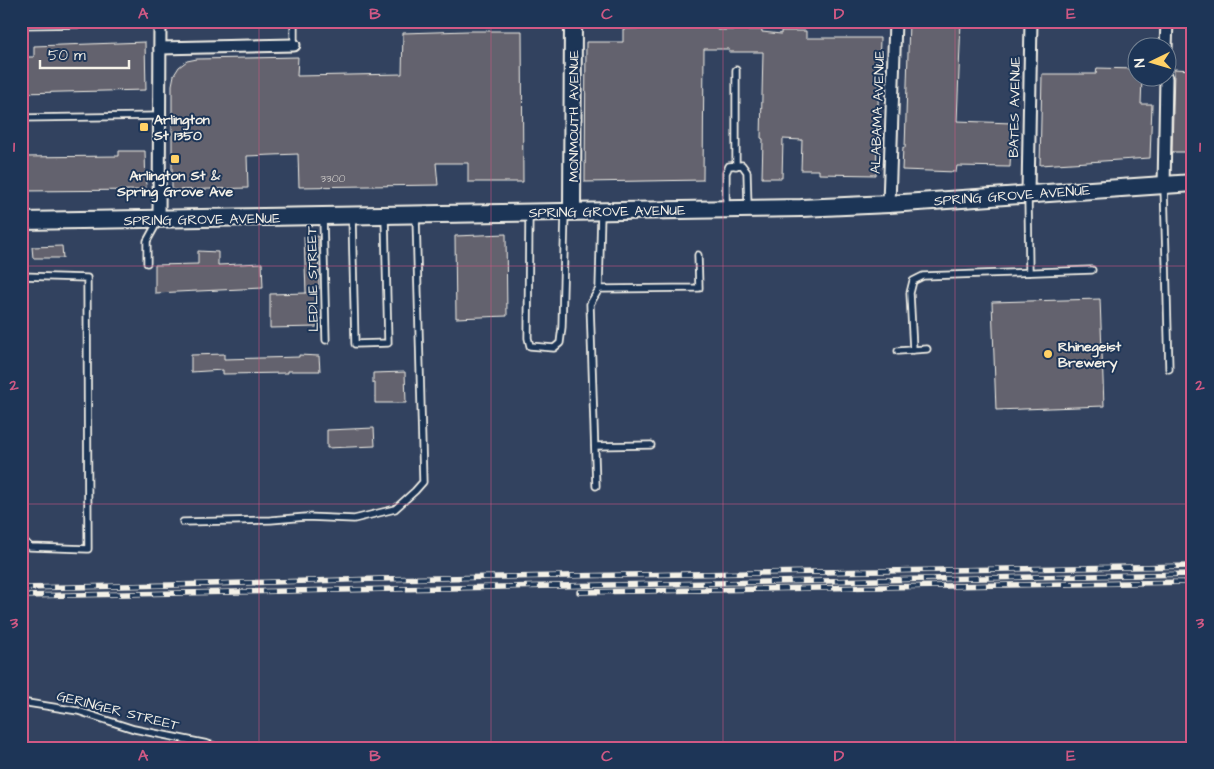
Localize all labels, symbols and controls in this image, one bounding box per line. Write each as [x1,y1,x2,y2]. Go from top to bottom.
text: A [138,3,149,25]
text: B [369,3,381,25]
text: C [601,3,613,25]
text: D [834,3,845,25]
text: E [1066,3,1076,25]
scale bar [40,38,129,70]
north arrow [1126,38,1176,88]
text: 50 m [48,45,86,66]
street label: MONMOUTH AVENUE [564,49,584,182]
street label: ALABAMA AVENUE [866,49,890,174]
street label: BATES AVENUE [1004,55,1026,158]
text: N [1130,58,1150,68]
place label: Arlington St 1350 [153,110,210,146]
marker: Arlington St 1350 [138,121,150,133]
text: 1 [13,136,16,158]
text: 1 [1199,136,1202,158]
marker: Arlington St & Spring Grove Ave [169,153,181,165]
place label: Arlington St & Spring Grove Ave [116,166,233,203]
house number: 3300 [320,171,346,186]
street label: SPRING GROVE AVENUE [933,181,1092,211]
street label: SPRING GROVE AVENUE [528,201,686,223]
street label: SPRING GROVE AVENUE [123,209,281,231]
street label: LEDLIE STREET [302,226,324,332]
place label: Rhinegeist Brewery [1058,337,1122,373]
marker: Rhinegeist Brewery [1042,348,1054,360]
text: 2 [8,374,19,396]
text: 2 [1194,374,1205,396]
text: 3 [9,612,19,634]
text: 3 [1195,612,1205,634]
street label: GERINGER STREET [54,686,181,736]
text: A [138,745,149,767]
text: B [369,745,381,767]
text: C [601,745,613,767]
text: D [834,745,845,767]
text: E [1066,745,1076,767]

